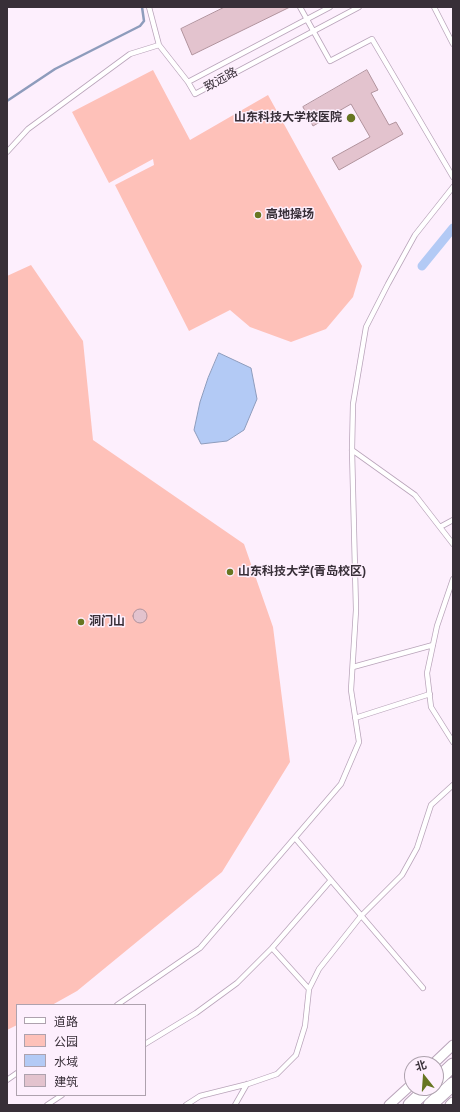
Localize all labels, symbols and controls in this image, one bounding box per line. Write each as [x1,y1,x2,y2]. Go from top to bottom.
street label: 致远路 [202,65,240,95]
place label: 山东科技大学校医院 [234,111,342,125]
marker: 山东科技大学校医院 [345,112,357,124]
place label: 高地操场 [266,208,314,222]
marker: 高地操场 [253,210,263,220]
place label: 山东科技大学(青岛校区) [238,565,366,579]
marker: 山东科技大学(青岛校区) [225,567,235,577]
place label: 洞门山 [89,615,125,629]
marker: 洞门山 [76,617,86,627]
legend [16,1004,146,1096]
text: 道路 [54,1015,78,1029]
text: 公园 [54,1035,78,1049]
text: 水域 [54,1055,78,1069]
north arrow [404,1056,444,1096]
text: 北 [414,1058,428,1073]
text: 建筑 [54,1075,78,1089]

